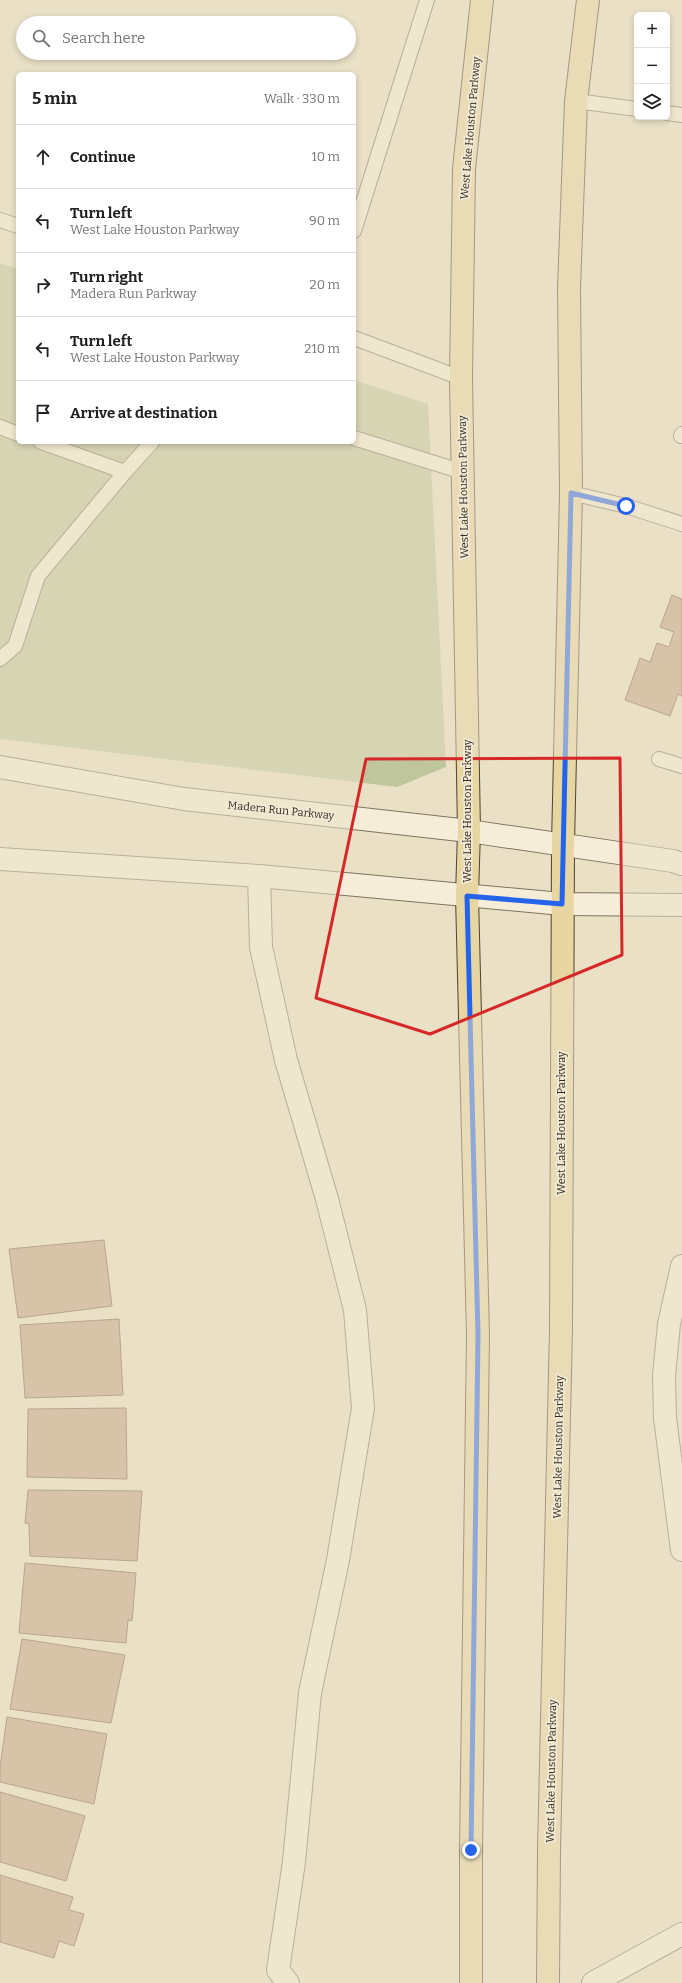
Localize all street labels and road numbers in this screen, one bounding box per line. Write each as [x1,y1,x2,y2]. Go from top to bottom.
street label: West Lake Houston Parkway [458,56,483,200]
street label: West Lake Houston Parkway [456,415,471,559]
street label: West Lake Houston Parkway [461,739,474,883]
street label: Madera Run Parkway [227,798,335,823]
street label: West Lake Houston Parkway [555,1051,568,1195]
street label: West Lake Houston Parkway [551,1375,566,1519]
street label: West Lake Houston Parkway [544,1699,559,1843]

